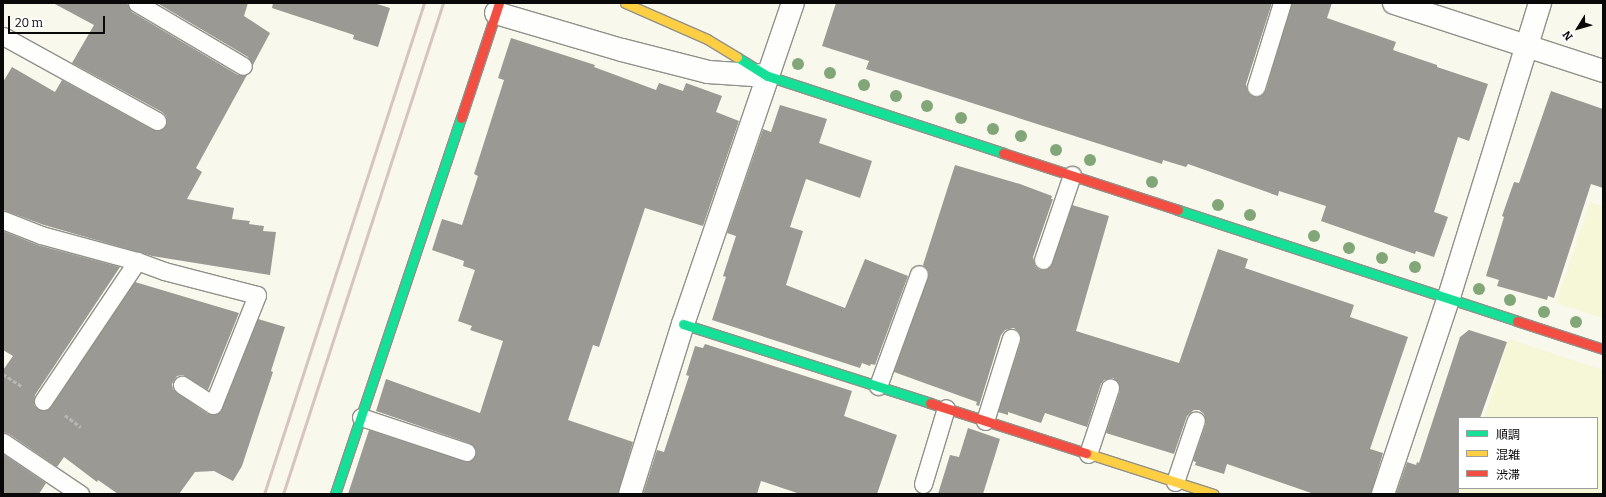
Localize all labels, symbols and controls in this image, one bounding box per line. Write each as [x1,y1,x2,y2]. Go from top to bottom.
scale bar [10,8,107,34]
north arrow [1558,8,1598,48]
text: 20 m [15,16,43,30]
text: N [1560,28,1576,43]
legend [1458,417,1598,489]
text: 順調 [1496,428,1520,442]
text: 混雑 [1496,448,1520,462]
text: 渋滞 [1496,468,1520,482]

